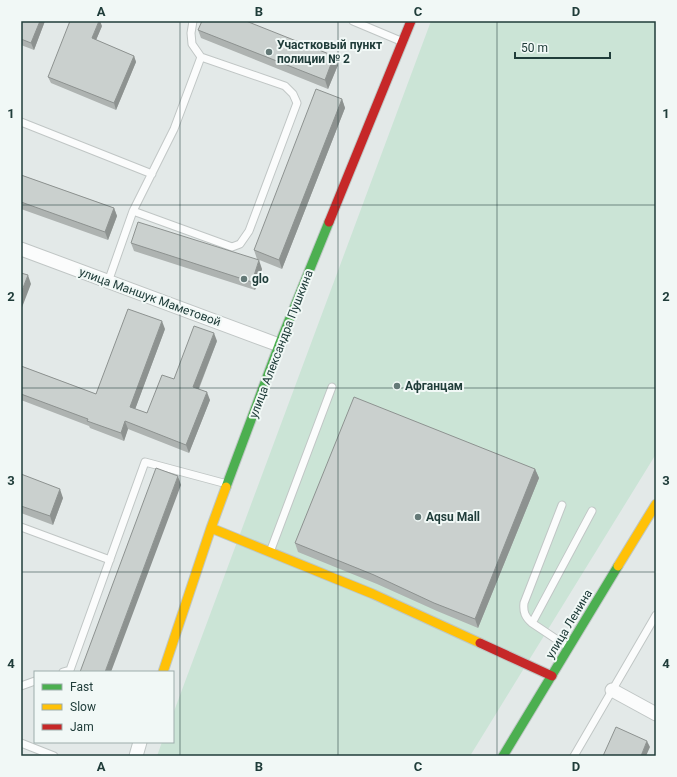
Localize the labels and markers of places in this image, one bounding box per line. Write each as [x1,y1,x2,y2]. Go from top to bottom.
place label: Участковый пункт полиции № 2 [277,38,382,66]
marker: Участковый пункт полиции № 2 [264,47,274,57]
place label: glo [252,272,269,286]
marker: glo [239,274,249,284]
place label: Афганцам [405,379,463,393]
marker: Афганцам [392,381,402,391]
place label: Аqsu Mall [426,510,480,524]
marker: Аqsu Mall [413,512,423,522]

